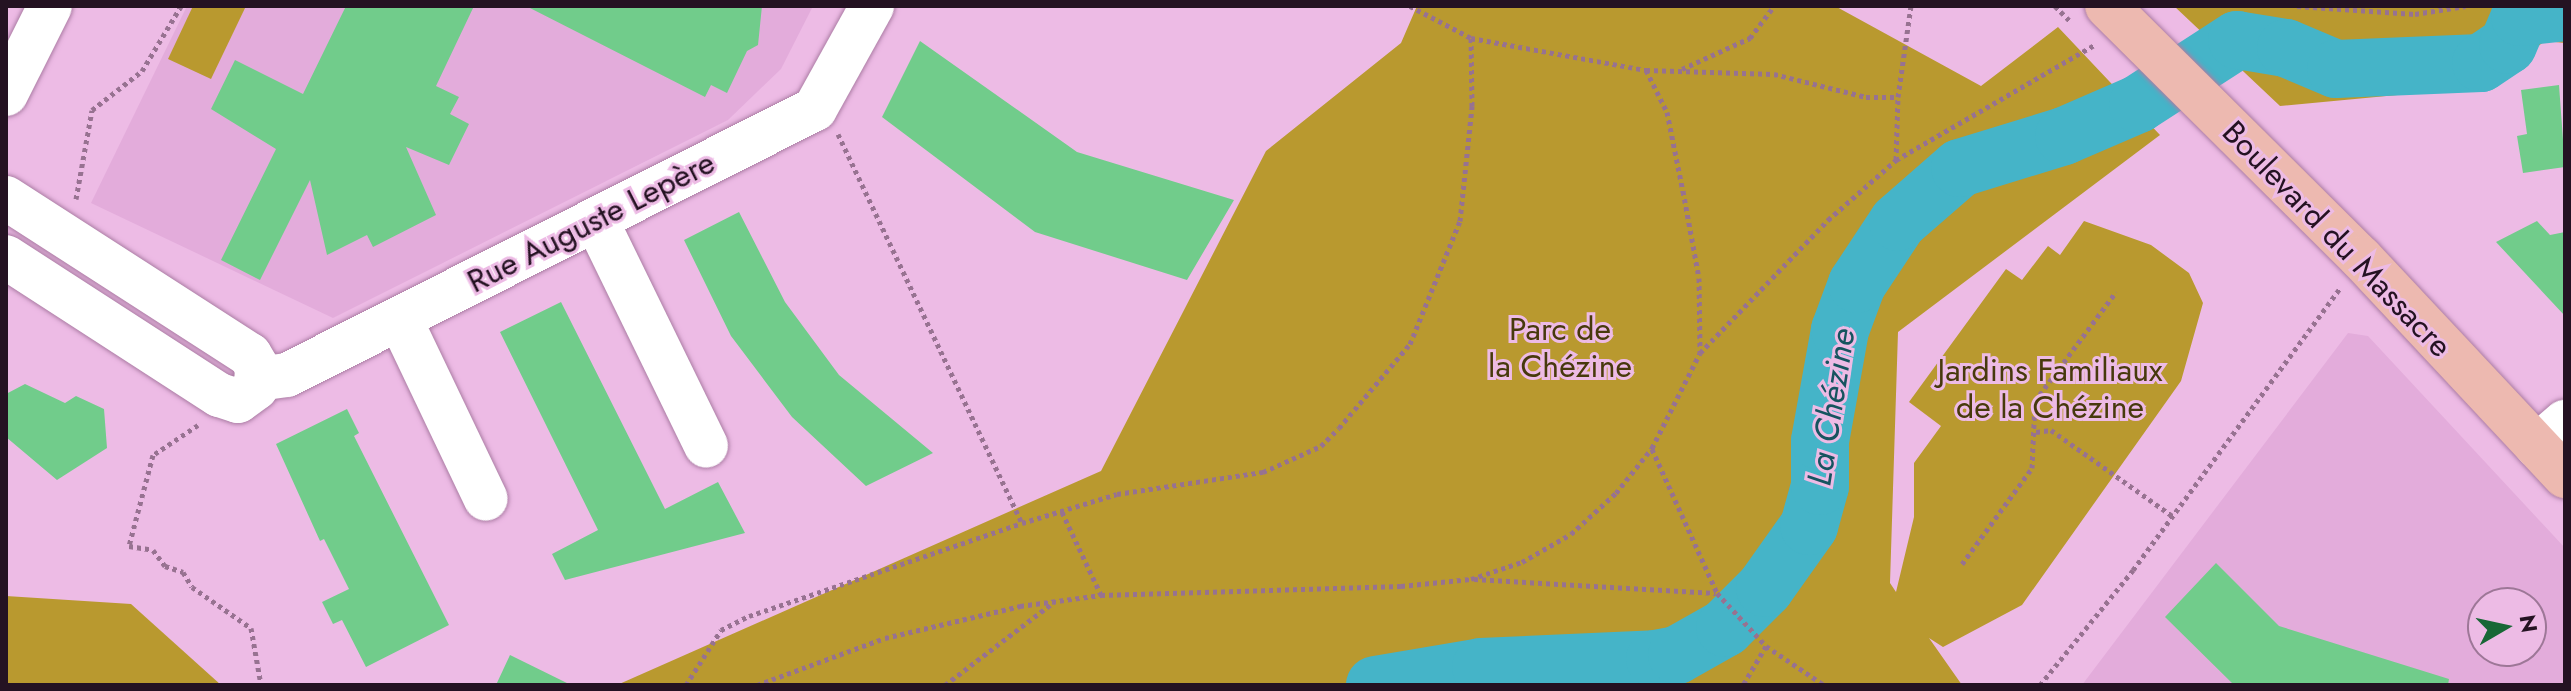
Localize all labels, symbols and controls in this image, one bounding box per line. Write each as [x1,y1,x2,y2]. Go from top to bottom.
street label: Boulevard du Massacre [2214,113,2460,365]
street label: Rue Auguste Lepère [461,143,721,301]
park label: Parc de la Chézine [1488,311,1632,386]
water label: La Chézine [1798,325,1864,489]
park label: Jardins Familiaux de la Chézine [1938,352,2162,427]
north arrow [2467,587,2547,667]
text: N [2512,612,2546,635]

